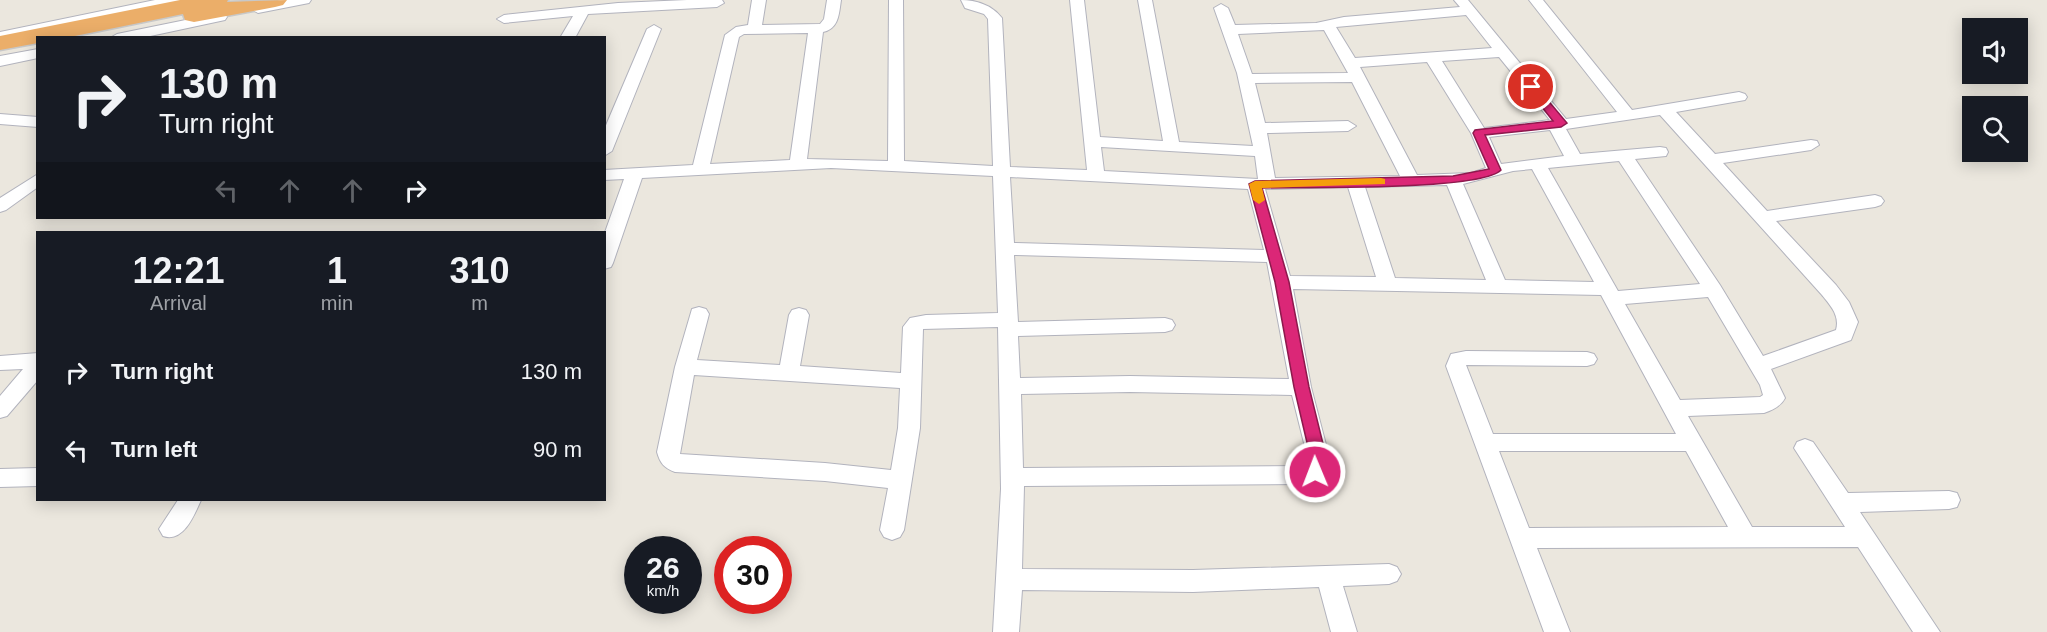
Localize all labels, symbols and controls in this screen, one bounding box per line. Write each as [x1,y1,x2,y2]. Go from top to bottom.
map controls [1962,18,2028,162]
button: sound [1962,18,2028,84]
icon: right [60,60,138,138]
text: 130 m [159,60,278,107]
pin [1505,61,1556,112]
icon: arrive [1514,70,1547,103]
button: search [1962,96,2028,162]
text: Turn right [159,109,274,139]
icon: left [210,174,243,207]
icon: ahead [273,174,306,207]
icon: ahead [336,174,369,207]
icon: right [399,174,432,207]
text: 12:21 [132,250,224,291]
text: 1 [327,250,347,291]
text: 310 [449,250,510,291]
text: Arrival [150,292,207,314]
text: min [321,292,353,314]
text: m [471,292,488,314]
icon: right [60,356,93,389]
text: Turn right [111,359,213,384]
text: 130 m [521,359,582,384]
icon: left [60,434,93,467]
text: Turn left [111,437,197,462]
text: 90 m [533,437,582,462]
position arrow [1283,440,1347,504]
speed limit sign: 30 [714,536,792,614]
text: 26 [646,551,680,584]
text: km/h [647,582,679,599]

